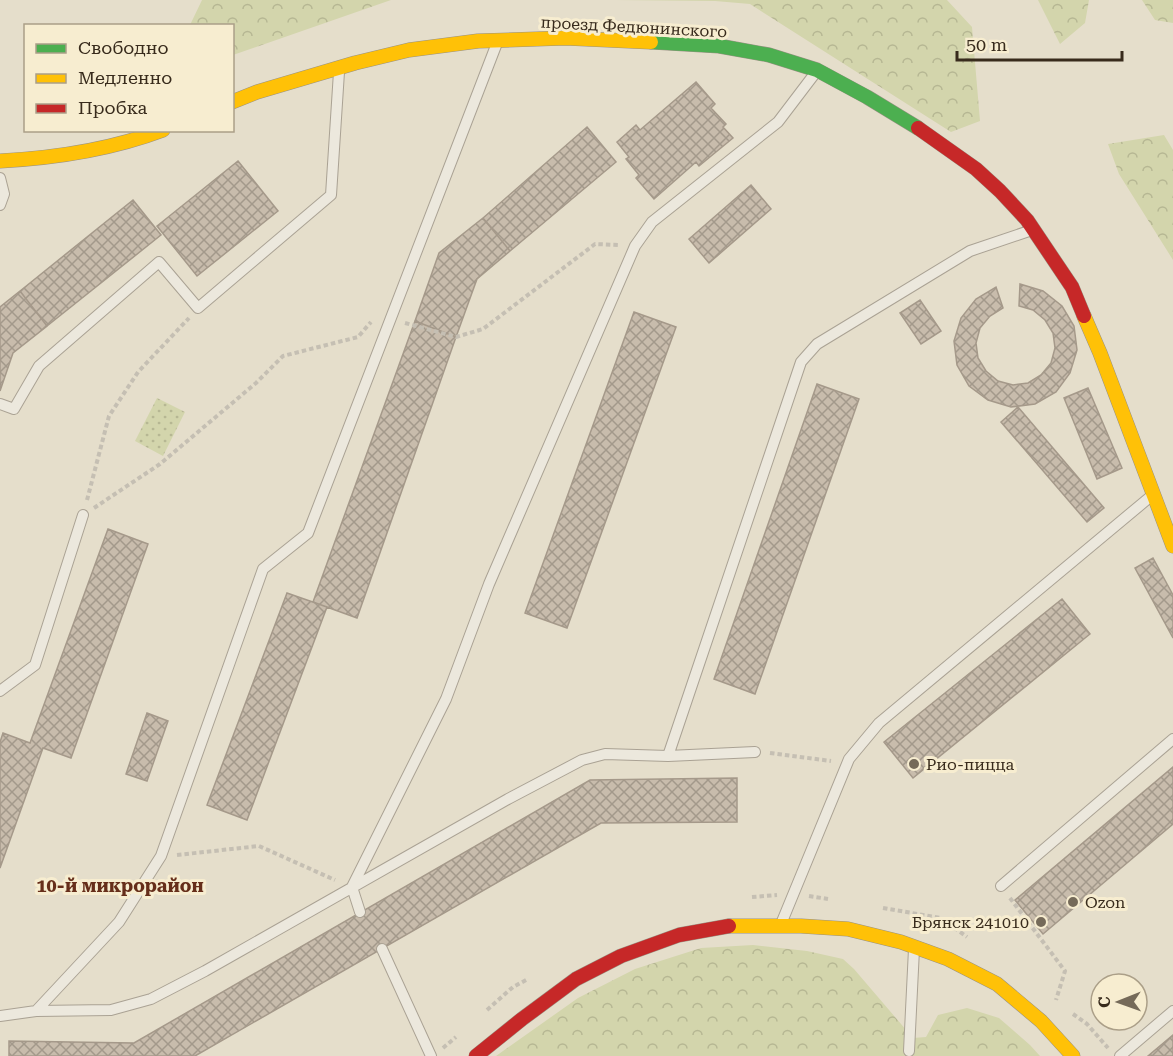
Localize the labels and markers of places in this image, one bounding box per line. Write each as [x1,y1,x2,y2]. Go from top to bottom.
place label: Рио-пицца [926,755,1014,774]
marker: Рио-пицца [907,757,921,771]
place label: Ozon [1085,893,1125,912]
marker: Ozon [1066,895,1080,909]
place label: Брянск 241010 [912,913,1029,932]
marker: Брянск 241010 [1034,915,1048,929]

